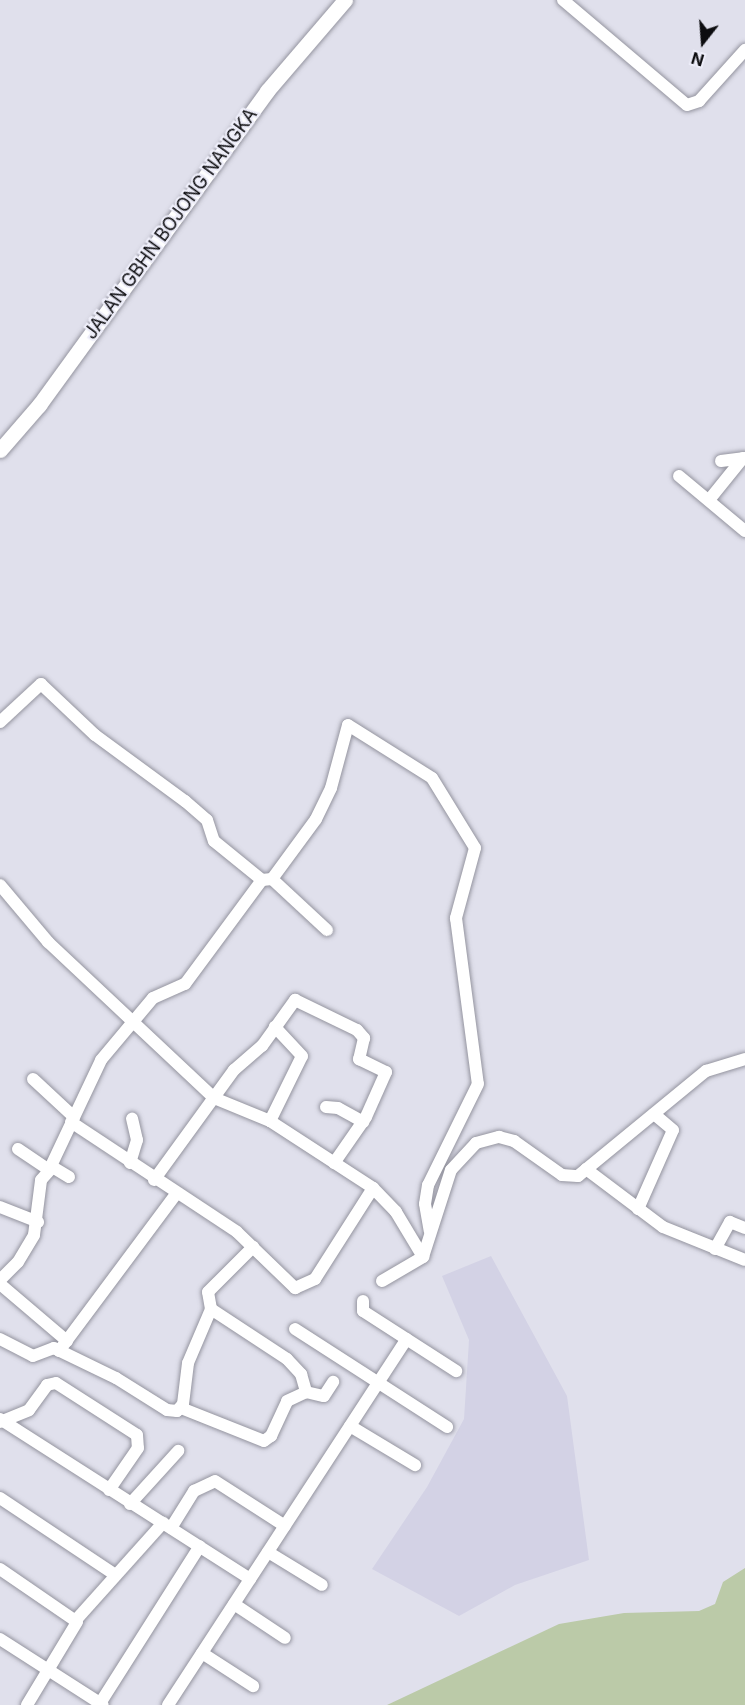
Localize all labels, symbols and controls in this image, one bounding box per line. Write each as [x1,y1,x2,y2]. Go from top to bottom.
north arrow [673,12,733,72]
text: N [689,48,707,71]
street label: JALAN GBHN BOJONG NANGKA [80,104,262,344]

